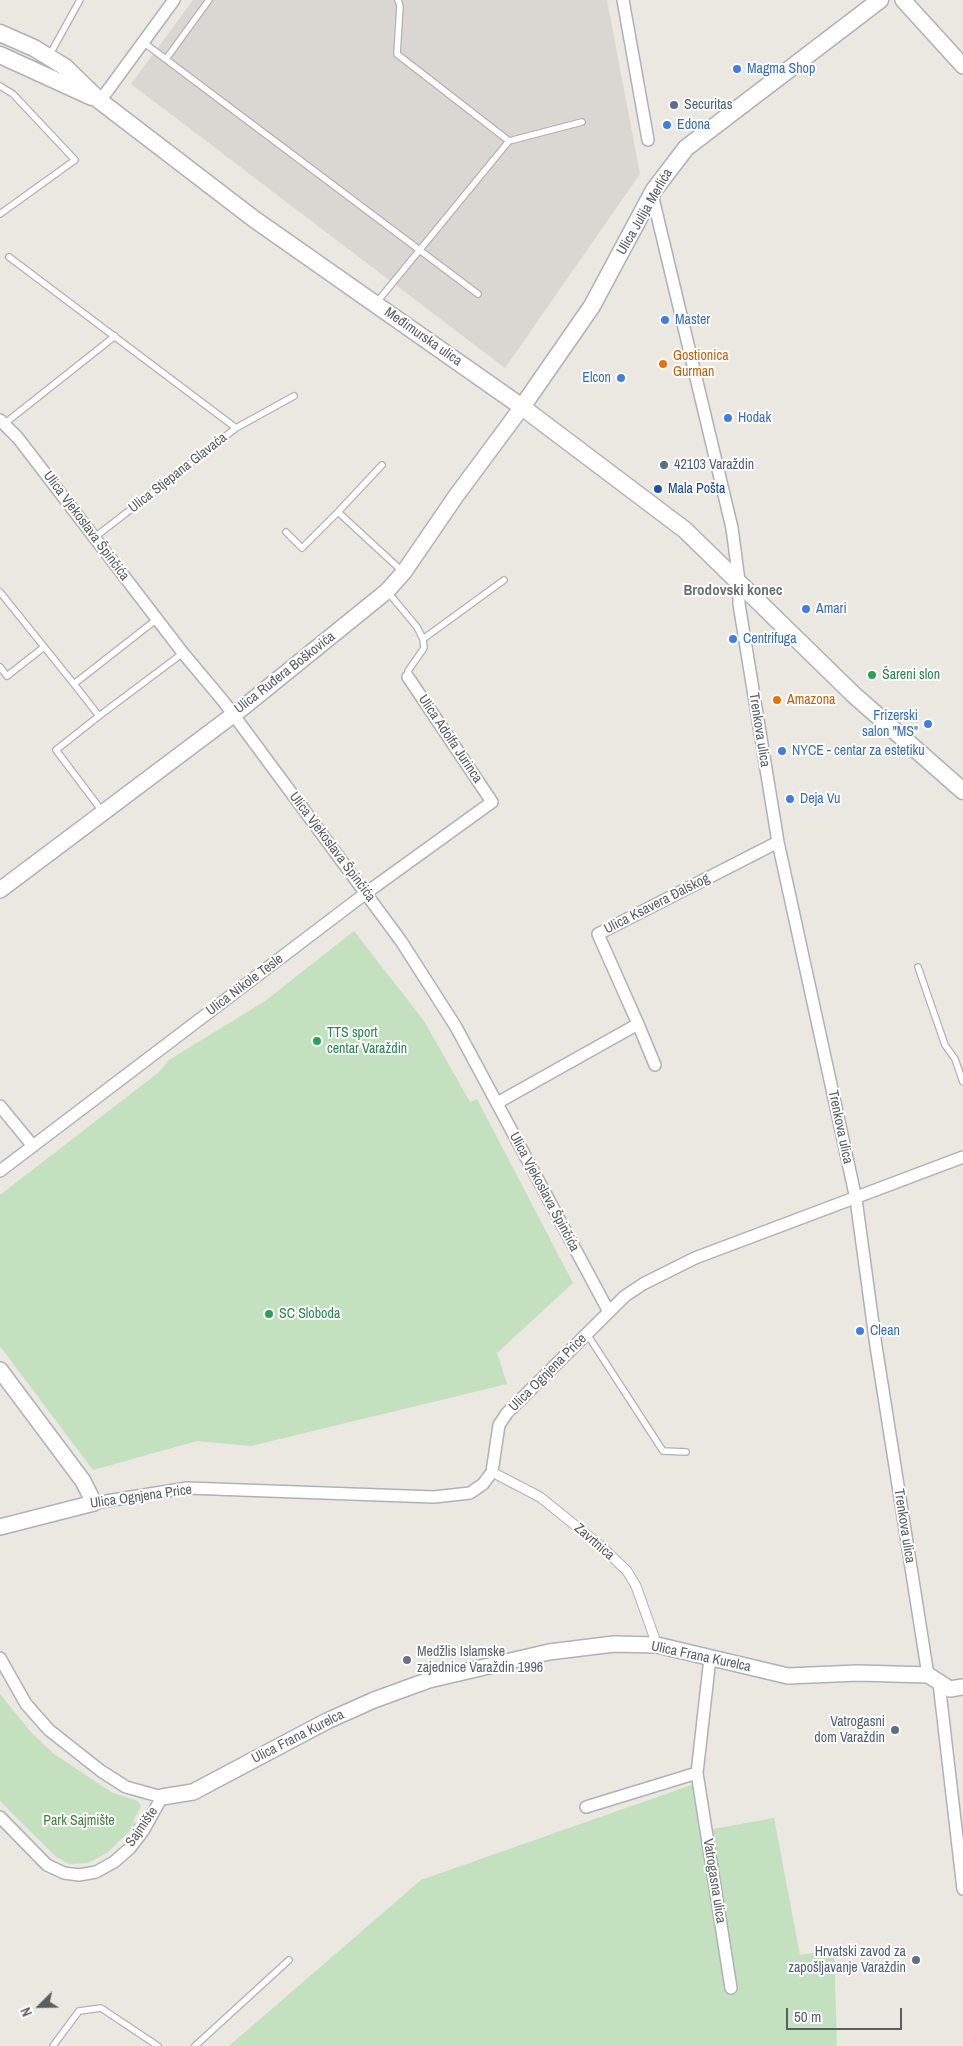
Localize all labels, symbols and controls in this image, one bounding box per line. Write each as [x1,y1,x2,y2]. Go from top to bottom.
place label: Magma Shop [747,61,815,77]
marker: Magma Shop [731,63,743,75]
place label: Securitas [684,97,732,113]
marker: Securitas [668,99,680,111]
place label: Edona [677,117,710,133]
marker: Edona [661,119,673,131]
street label: Ulica Julija Merlića [613,166,677,258]
street label: Međimurska ulica [381,304,465,370]
place label: Master [675,312,710,328]
marker: Master [659,314,671,326]
place label: Gostionica Gurman [673,348,729,381]
marker: Gostionica Gurman [657,358,669,370]
place label: Elcon [582,370,611,386]
marker: Elcon [615,372,627,384]
place label: Hodak [738,410,771,426]
marker: Hodak [722,412,734,424]
street label: Ulica Stjepana Glavaća [126,429,230,517]
place label: 42103 Varaždin [674,457,754,473]
marker: 42103 Varaždin [658,459,670,471]
street label: Ulica Vjekoslava Špinčića [39,468,133,584]
place label: Mala Pošta [668,481,725,497]
marker: Mala Pošta [652,483,664,495]
district label: Brodovski konec [683,582,783,600]
place label: Amari [816,601,847,617]
marker: Amari [800,603,812,615]
street label: Ulica Ruđera Boškovića [231,628,339,718]
place label: Centrifuga [743,631,797,647]
marker: Centrifuga [727,633,739,645]
place label: Šareni slon [882,667,940,683]
marker: Šareni slon [866,669,878,681]
street label: Ulica Adolfa Jurinca [414,692,486,786]
street label: Trenkova ulica [745,692,773,768]
place label: Amazona [787,692,835,708]
marker: Amazona [771,694,783,706]
place label: Frizerski salon "MS" [862,708,918,740]
marker: Frizerski salon "MS" [922,718,934,730]
place label: NYCE - centar za estetiku [792,743,925,759]
marker: NYCE - centar za estetiku [776,745,788,757]
street label: Ulica Vjekoslava Špinčića [285,789,379,905]
place label: Deja Vu [800,791,840,807]
marker: Deja Vu [784,793,796,805]
street label: Ulica Ksavera Đalskog [601,870,713,938]
street label: Ulica Nikole Tesle [203,951,287,1019]
place label: TTS sport centar Varaždin [327,1025,407,1058]
marker: TTS sport centar Varaždin [311,1035,323,1047]
street label: Trenkova ulica [824,1089,856,1165]
street label: Ulica Vjekoslava Špinčića [505,1129,583,1255]
place label: SC Sloboda [279,1306,340,1322]
marker: SC Sloboda [263,1308,275,1320]
place label: Clean [870,1323,900,1339]
marker: Clean [854,1325,866,1337]
street label: Ulica Ognjena Price [506,1331,590,1415]
street label: Ulica Ognjena Price [89,1482,193,1512]
street label: Trenkova ulica [890,1488,918,1564]
street label: Zavrtnica [570,1520,618,1564]
street label: Ulica Frana Kurelca [650,1638,752,1676]
place label: Medžlis Islamske zajednice Varaždin 1996 [417,1644,543,1676]
marker: Medžlis Islamske zajednice Varaždin 1996 [401,1654,413,1666]
street label: Ulica Frana Kurelca [249,1706,347,1768]
place label: Vatrogasni dom Varaždin [814,1714,885,1746]
marker: Vatrogasni dom Varaždin [889,1724,901,1736]
street label: Sajmište [122,1804,162,1850]
park label: Park Sajmište [43,1813,115,1829]
street label: Vatrogasna ulica [699,1838,729,1924]
place label: Hrvatski zavod za zapošljavanje Varaždin [788,1944,906,1976]
marker: Hrvatski zavod za zapošljavanje Varaždin [910,1954,922,1966]
north arrow [15,1981,65,2031]
scale bar [788,1998,904,2030]
text: N [16,2005,36,2019]
text: 50 m [794,2006,821,2027]

